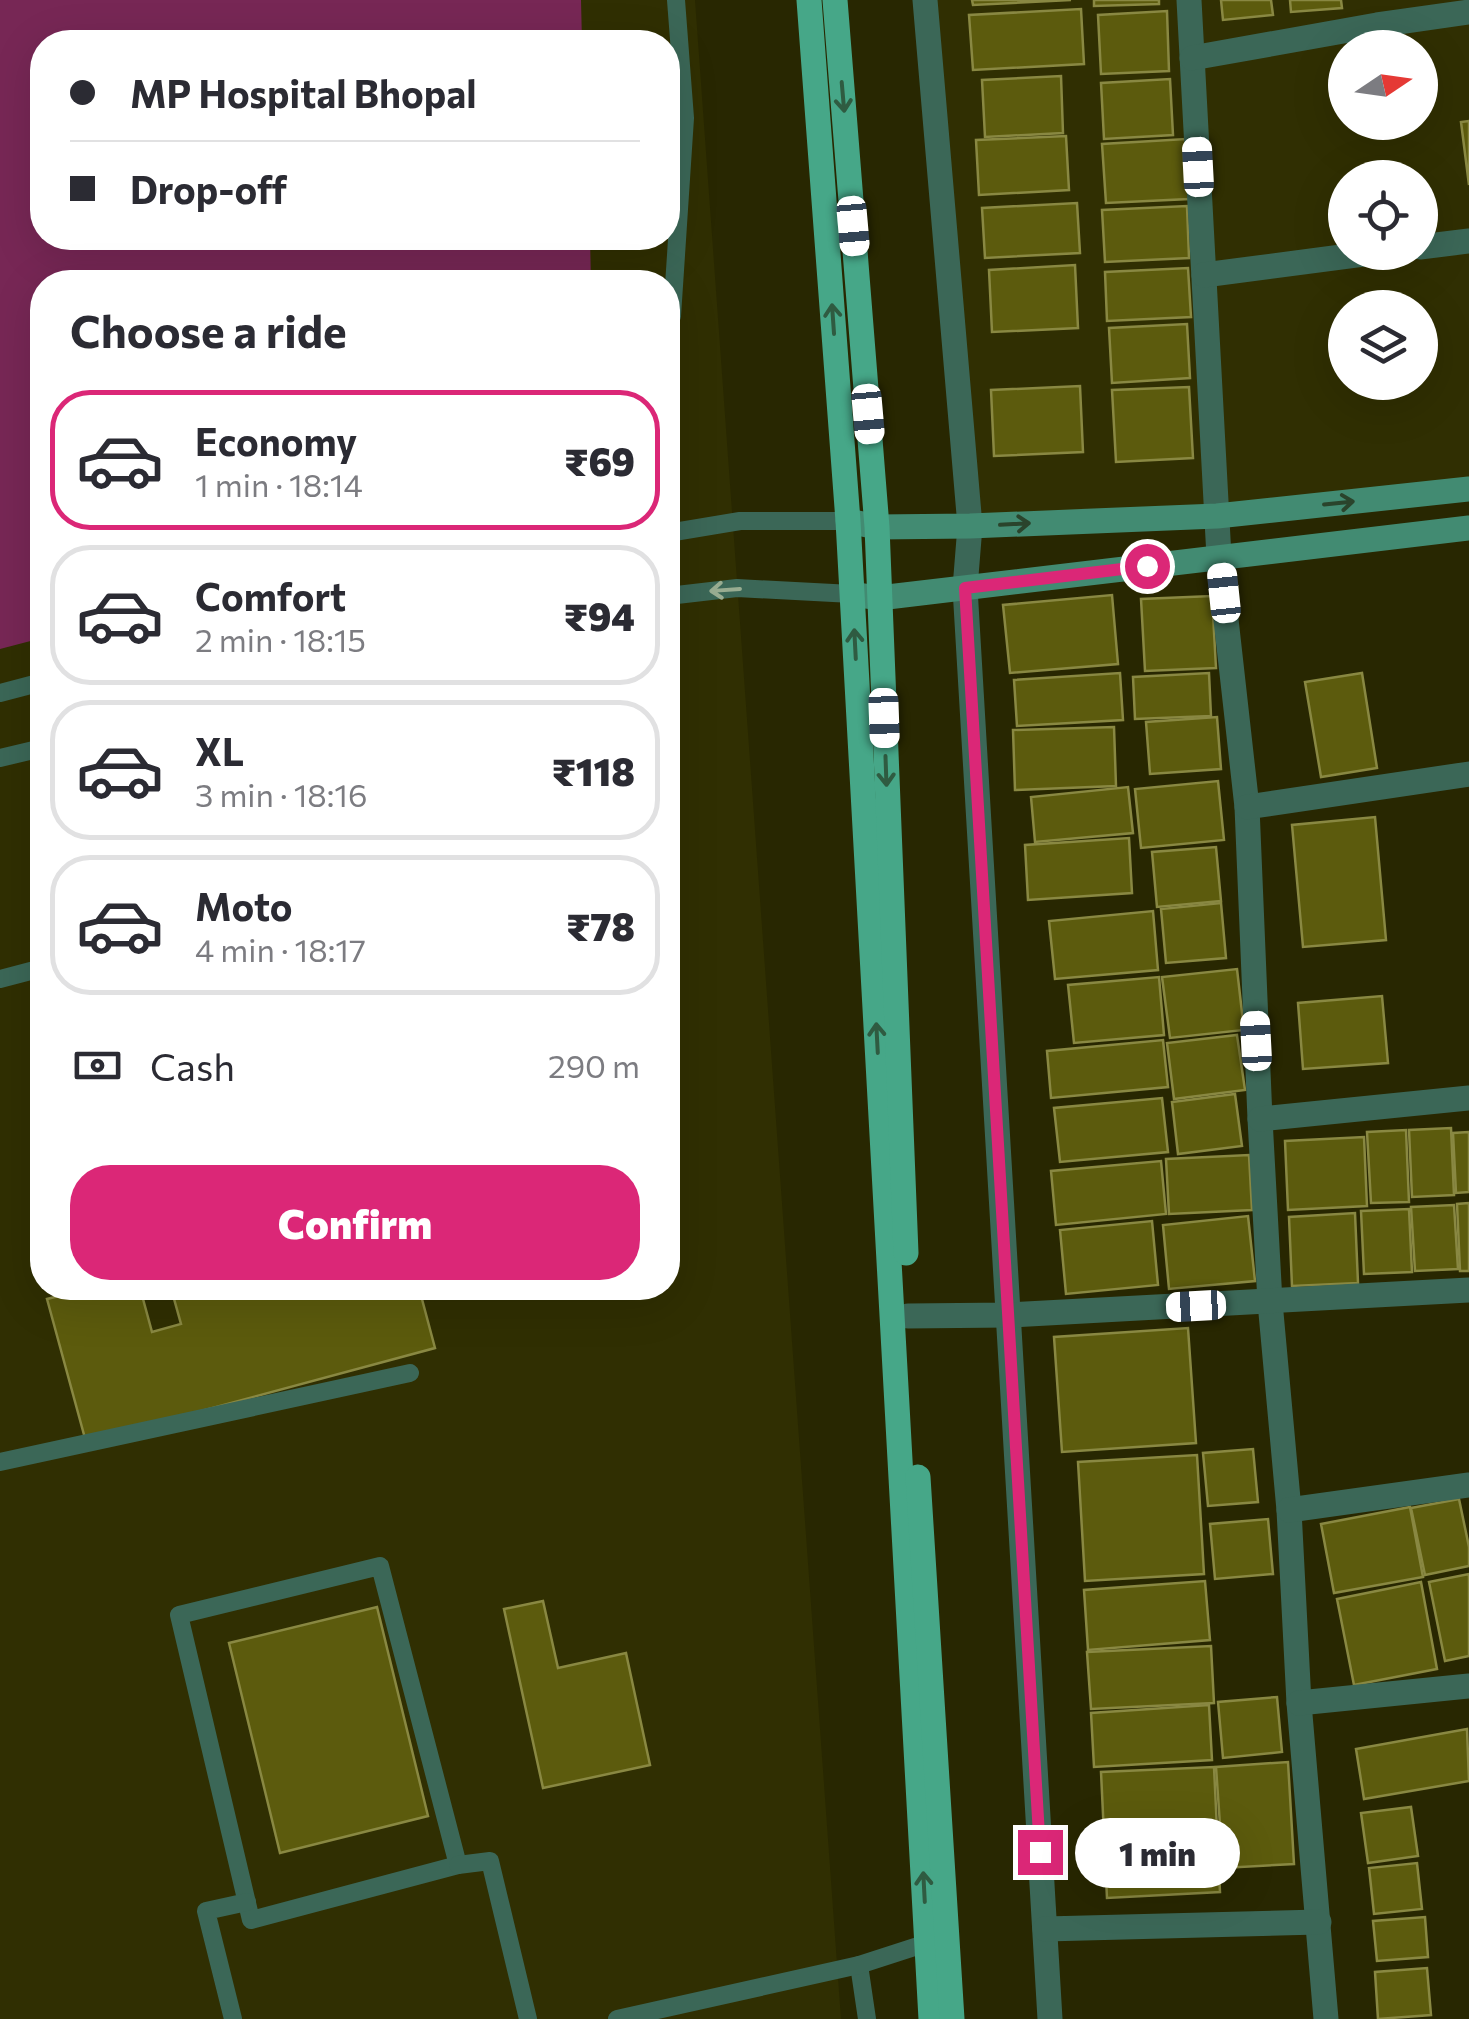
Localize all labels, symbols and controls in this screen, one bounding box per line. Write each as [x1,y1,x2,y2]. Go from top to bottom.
north arrow [1328,30,1438,140]
map controls [1328,30,1438,400]
text: MP Hospital Bhopal [130,69,477,116]
one-way arrow [834,81,853,113]
car [1181,136,1215,198]
button: locate [1328,160,1438,270]
text: Drop-off [130,165,287,212]
car [835,195,871,257]
button: layers [1328,290,1438,400]
text: Choose a ride [70,302,347,357]
one-way arrow [823,304,842,336]
car [850,383,886,445]
icon: car [75,415,165,505]
text: Economy [195,417,357,464]
text: ₹69 [564,437,635,484]
text: 1 min · 18:14 [195,464,363,504]
one-way arrow [1322,493,1354,512]
one-way arrow [998,515,1030,534]
route start [1125,544,1170,589]
car [1206,562,1242,624]
icon: car [75,570,165,660]
text: Comfort [195,572,346,619]
one-way arrow [709,581,741,600]
text: ₹94 [564,592,635,639]
text: 2 min · 18:15 [195,619,366,659]
one-way arrow [845,628,864,660]
car [868,687,900,749]
icon: car [75,725,165,815]
text: XL [195,727,244,774]
text: ₹118 [552,747,635,794]
one-way arrow [877,754,896,786]
text: 3 min · 18:16 [195,774,367,814]
icon: car [75,880,165,970]
text: Moto [195,882,293,929]
text: ₹78 [566,902,635,949]
text: 4 min · 18:17 [195,929,366,969]
car [1239,1010,1273,1072]
one-way arrow [867,1022,886,1055]
icon: cash [70,1038,125,1093]
text: Cash [150,1042,235,1089]
text: 290 m [548,1045,640,1085]
button: Confirm [70,1165,640,1280]
car [1165,1289,1227,1323]
callout: 1 min [1075,1817,1240,1887]
route end [1018,1830,1063,1875]
text: 1 min [1119,1833,1196,1873]
one-way arrow [914,1871,933,1903]

